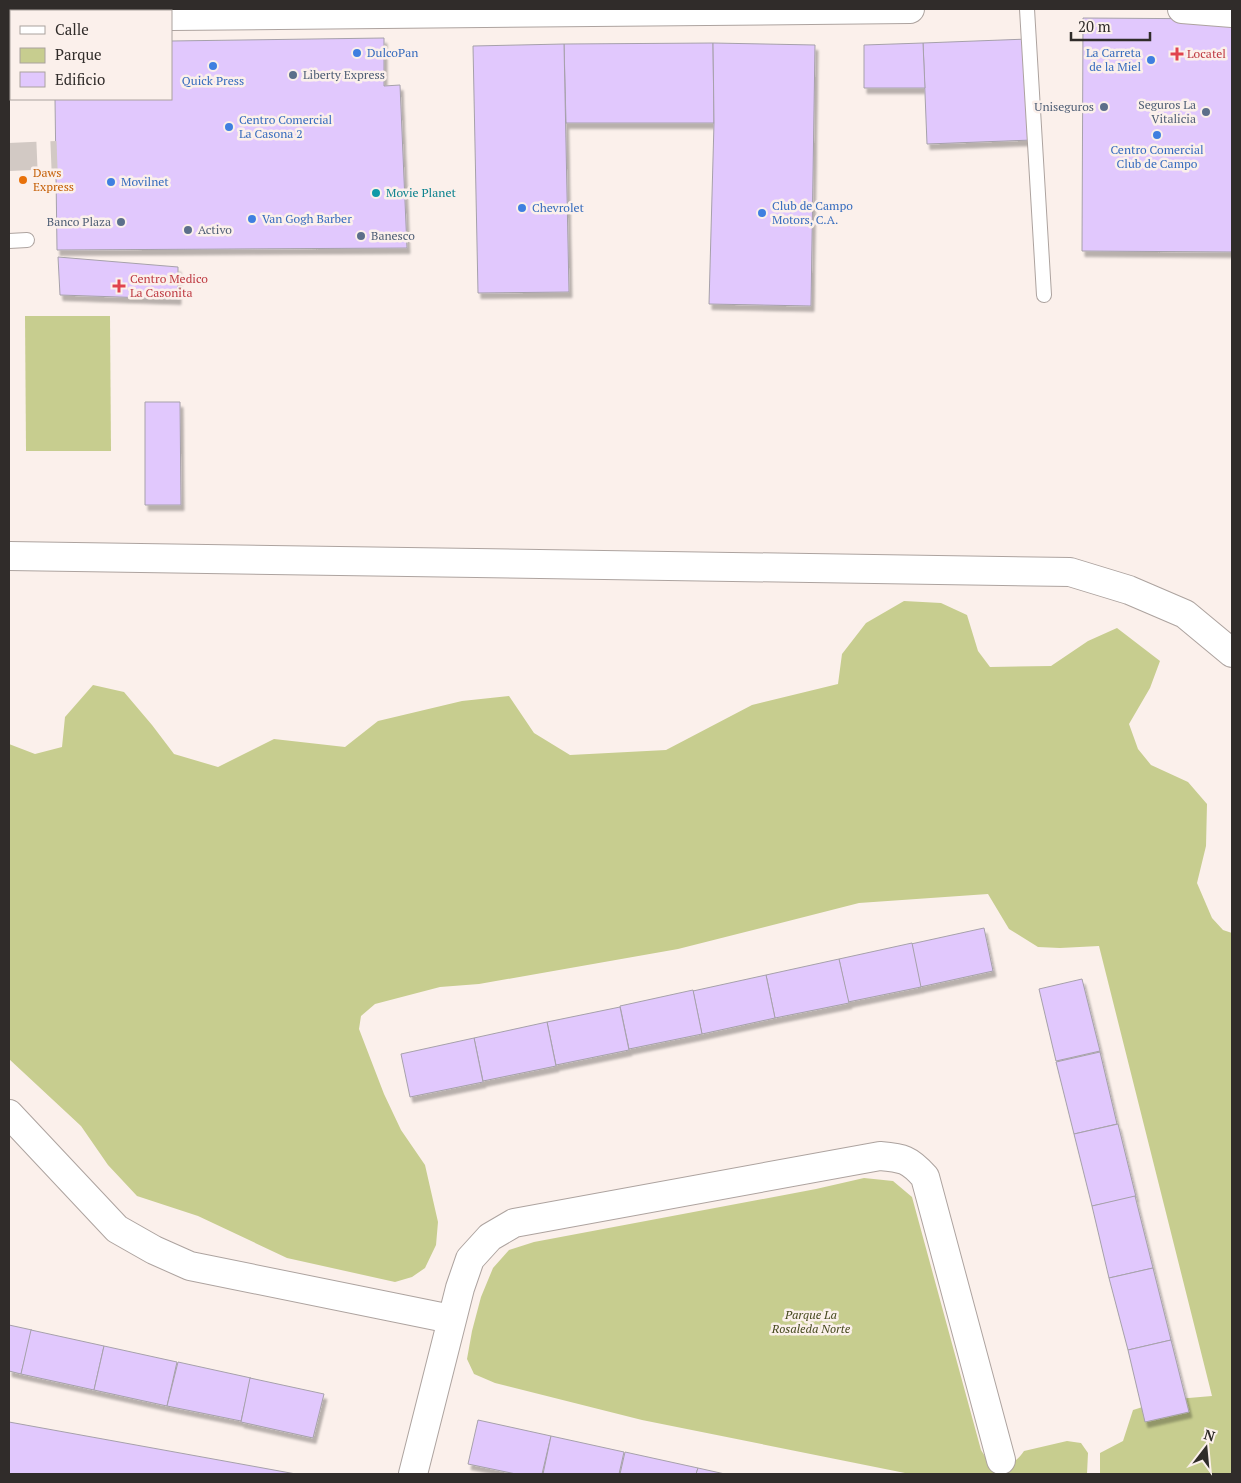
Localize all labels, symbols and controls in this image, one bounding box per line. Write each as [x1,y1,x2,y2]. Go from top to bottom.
legend [10,10,172,100]
scale bar [1071,10,1150,42]
text: 20 m [1078,16,1111,36]
text: Calle [55,19,89,39]
text: Parque [55,44,102,64]
place label: DulcoPan [367,45,418,60]
place label: La Carreta de la Miel [1086,45,1141,74]
place label: Locatel [1187,46,1226,61]
marker: DulcoPan [351,47,363,59]
marker: Locatel [1171,48,1183,60]
marker: La Carreta de la Miel [1145,54,1157,66]
marker: Quick Press [207,60,219,72]
place label: Liberty Express [303,67,385,82]
text: Edificio [55,69,105,89]
marker: Liberty Express [287,69,299,81]
place label: Quick Press [182,73,244,88]
place label: Seguros La Vitalicia [1138,97,1196,126]
place label: Uniseguros [1034,99,1094,114]
marker: Uniseguros [1098,101,1110,113]
marker: Seguros La Vitalicia [1200,106,1212,118]
place label: Centro Comercial La Casona 2 [239,112,333,141]
marker: Centro Comercial La Casona 2 [223,121,235,133]
marker: Centro Comercial Club de Campo [1151,129,1163,141]
place label: Centro Comercial Club de Campo [1110,142,1204,171]
place label: Daws Express [33,165,74,194]
marker: Daws Express [17,174,29,186]
place label: Movilnet [121,174,169,189]
marker: Movilnet [105,176,117,188]
place label: Movie Planet [386,185,456,200]
marker: Movie Planet [370,187,382,199]
place label: Club de Campo Motors, C.A. [772,198,853,227]
place label: Chevrolet [532,200,585,215]
marker: Chevrolet [516,202,528,214]
marker: Club de Campo Motors, C.A. [756,207,768,219]
place label: Van Gogh Barber [262,211,352,226]
marker: Van Gogh Barber [246,213,258,225]
place label: Banco Plaza [47,214,111,229]
marker: Banco Plaza [115,216,127,228]
place label: Activo [198,222,232,237]
marker: Activo [182,224,194,236]
place label: Banesco [371,228,415,243]
marker: Banesco [355,230,367,242]
place label: Centro Medico La Casonita [130,271,208,300]
marker: Centro Medico La Casonita [112,279,126,293]
park label: Parque La Rosaleda Norte [771,1307,851,1336]
north arrow [1181,1423,1231,1473]
text: N [1202,1424,1218,1446]

